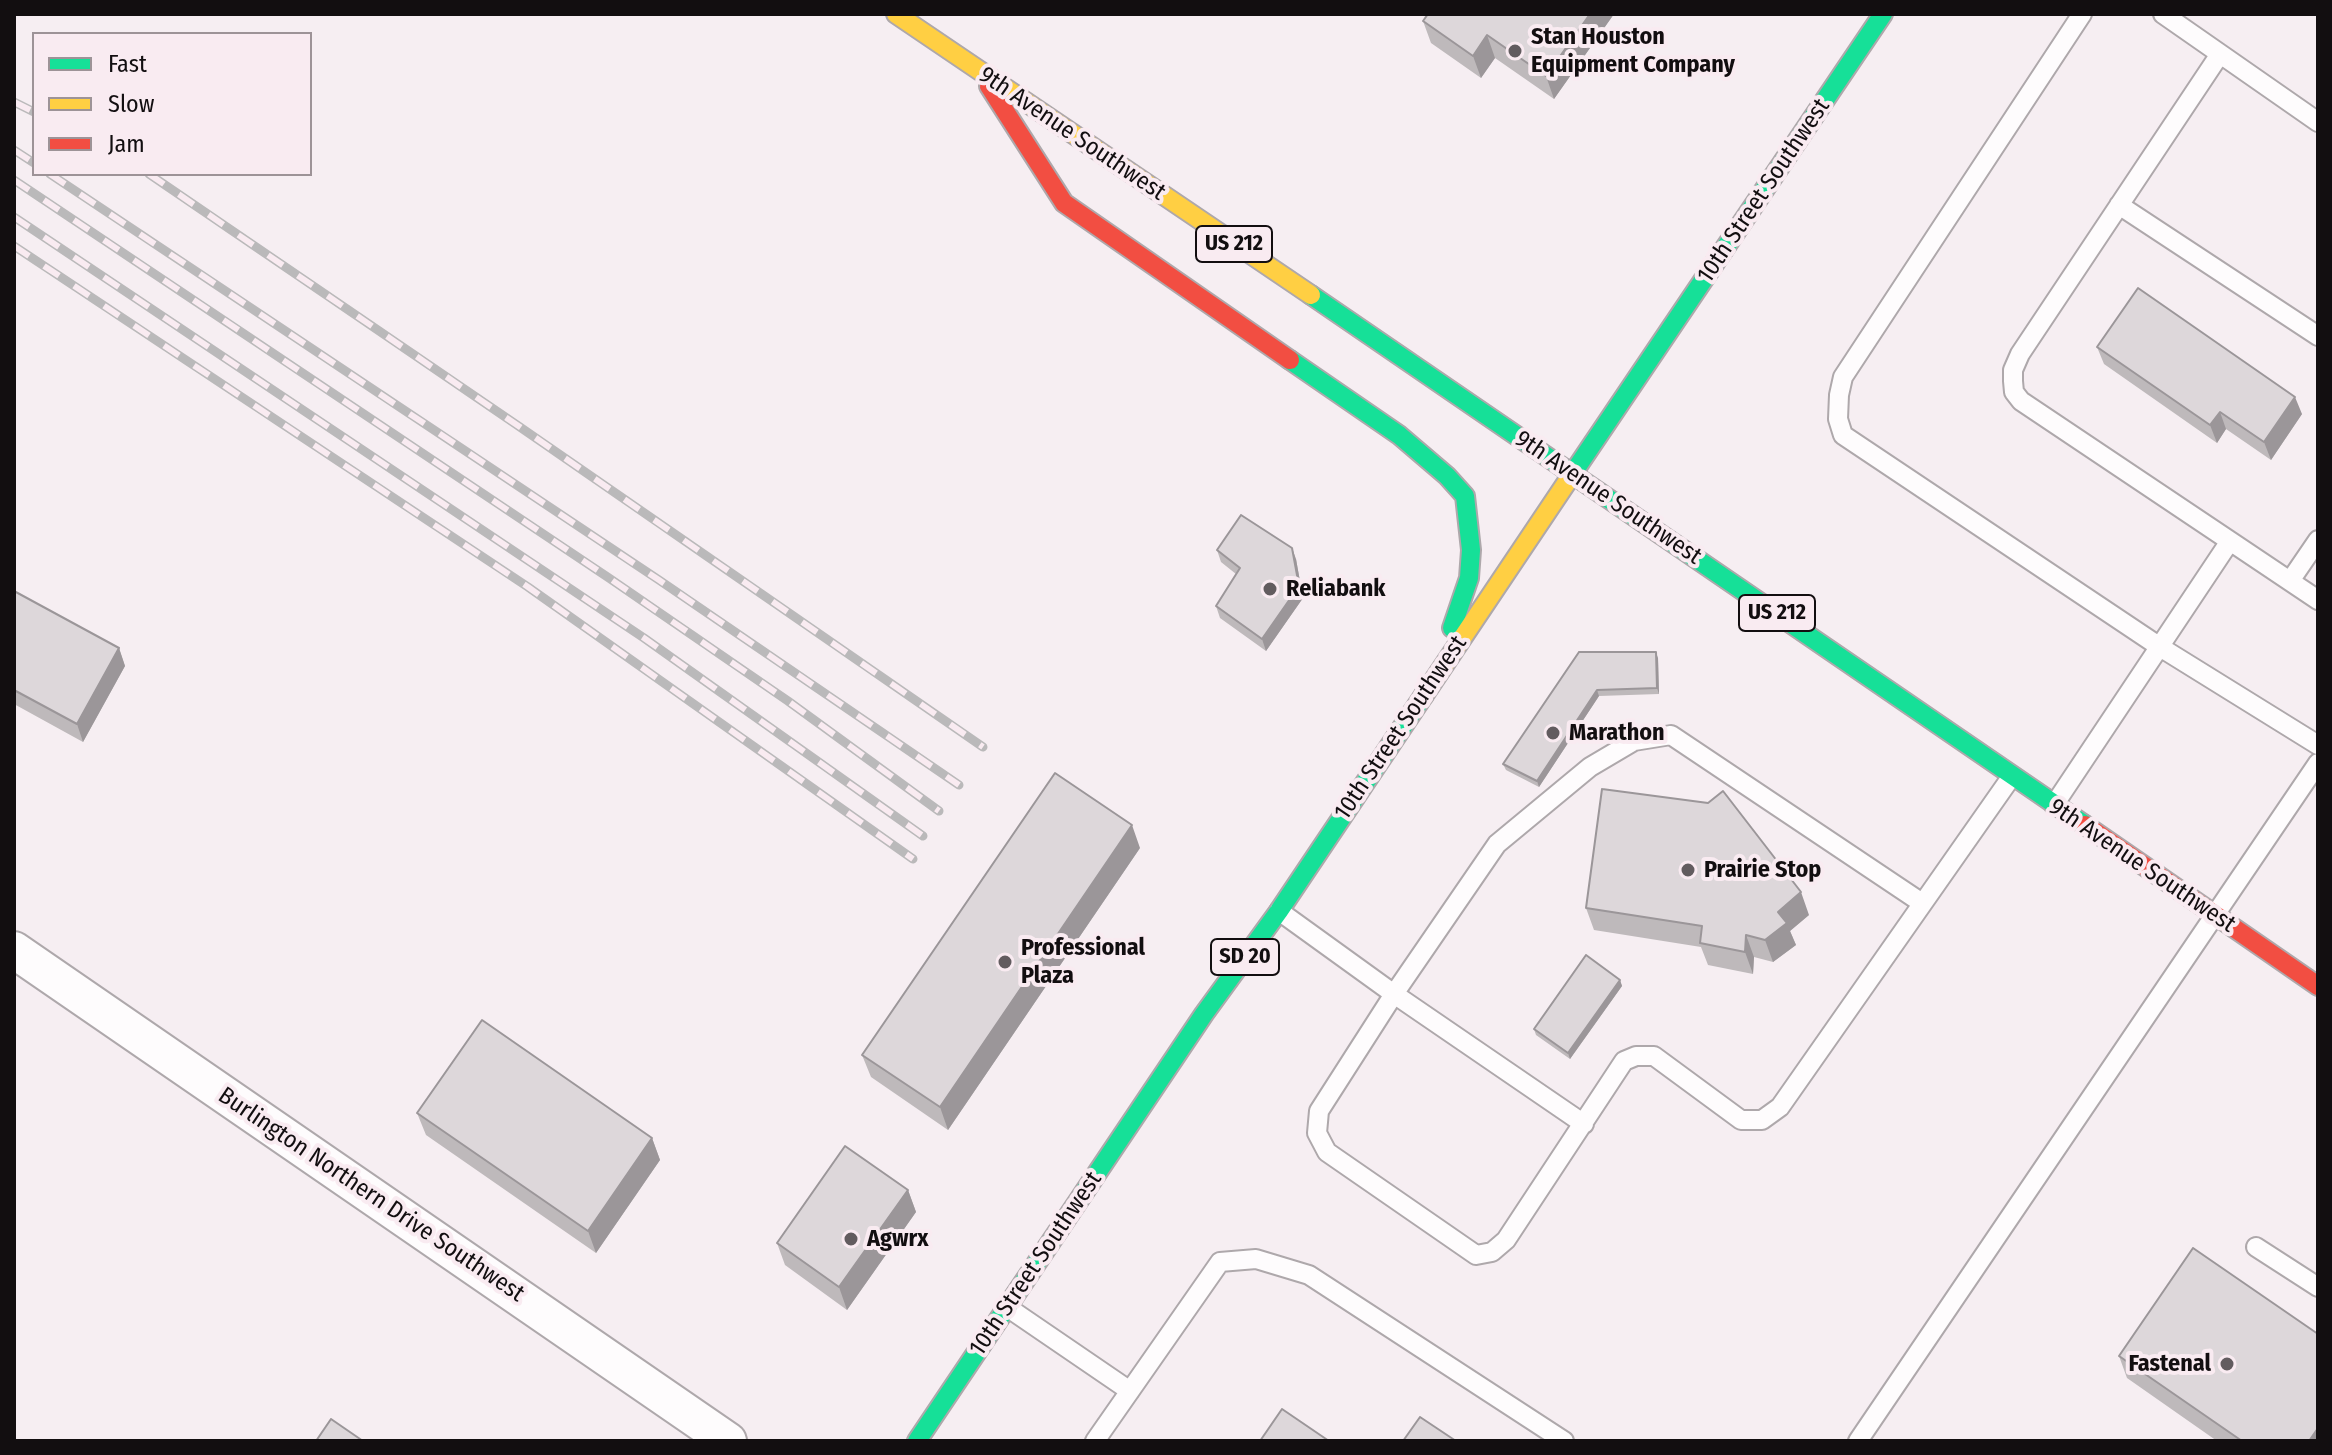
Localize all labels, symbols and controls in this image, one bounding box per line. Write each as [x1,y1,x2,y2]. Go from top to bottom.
place label: Stan Houston Equipment Company [1531,23,1735,79]
legend [32,32,312,176]
marker: Stan Houston Equipment Company [1506,42,1524,60]
text: Fast [108,50,147,78]
street label: 9th Avenue Southwest [973,61,1171,207]
text: Slow [108,90,154,118]
street label: 10th Street Southwest [1692,93,1836,289]
text: Jam [108,130,145,158]
road number: US 212 [1196,226,1272,262]
street label: 9th Avenue Southwest [1509,425,1707,571]
place label: Reliabank [1286,575,1386,603]
marker: Reliabank [1261,580,1279,598]
road number: US 212 [1739,595,1815,631]
street label: 10th Street Southwest [1329,630,1473,826]
place label: Marathon [1569,719,1665,747]
marker: Marathon [1544,724,1562,742]
street label: 9th Avenue Southwest [2043,793,2241,939]
place label: Prairie Stop [1704,856,1821,884]
marker: Prairie Stop [1679,861,1697,879]
place label: Professional Plaza [1021,934,1145,990]
road number: SD 20 [1211,939,1279,975]
marker: Professional Plaza [996,953,1014,971]
street label: Burlington Northern Drive Southwest [212,1082,530,1308]
street label: 10th Street Southwest [964,1166,1108,1362]
place label: Agwrx [867,1225,928,1253]
marker: Agwrx [842,1230,860,1248]
place label: Fastenal [2129,1350,2211,1378]
marker: Fastenal [2218,1355,2236,1373]

